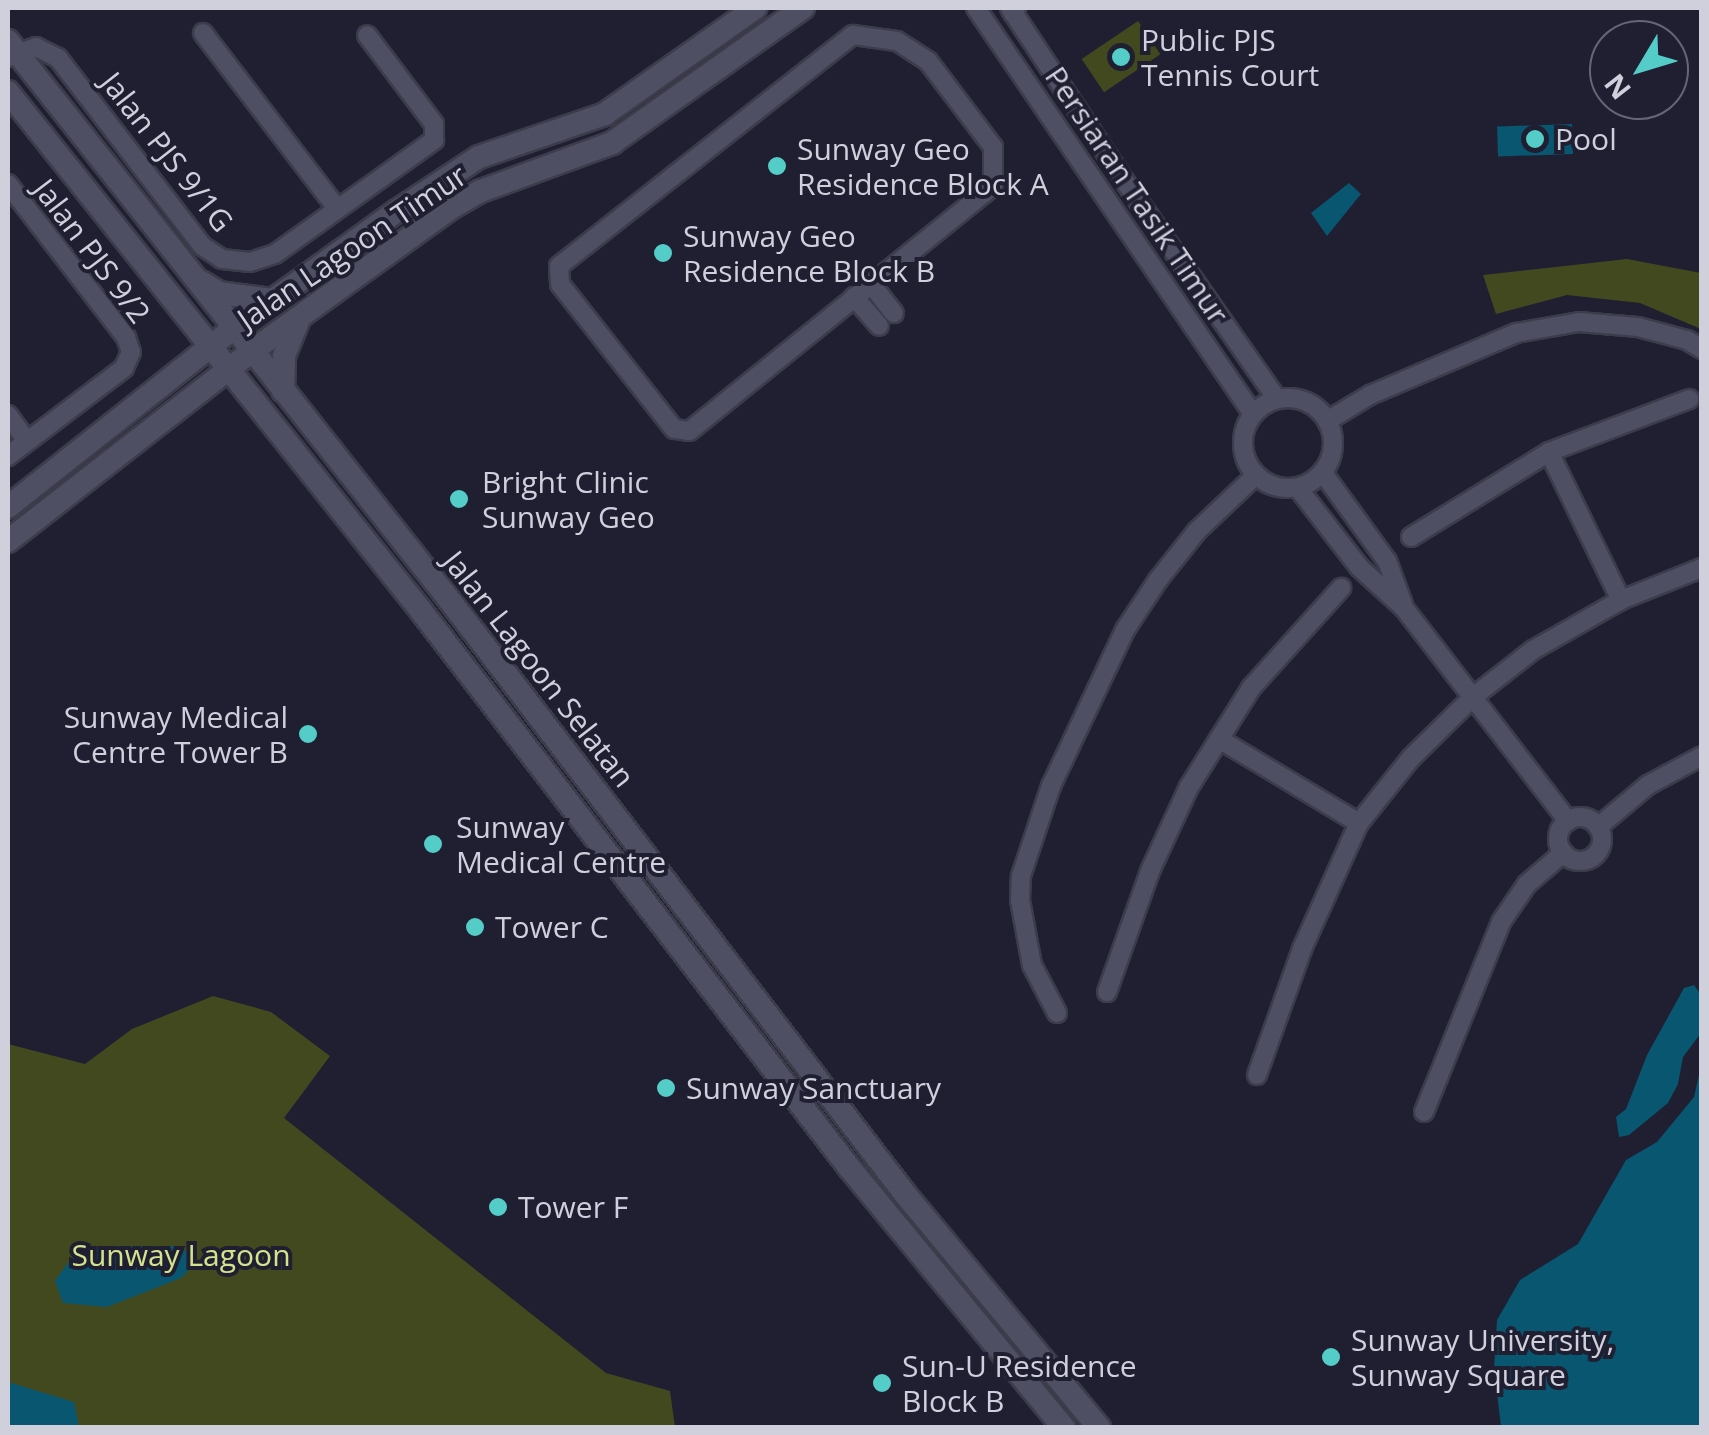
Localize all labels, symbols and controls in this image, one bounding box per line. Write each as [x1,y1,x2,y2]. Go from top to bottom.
north arrow [1589,20,1689,120]
place label: Public PJS Tennis Court [1141,22,1319,92]
marker: Public PJS Tennis Court [1110,46,1132,68]
street label: Persiaran Tasik Timur [1038,60,1236,330]
street label: Jalan PJS 9/1G [94,65,240,239]
text: N [1595,67,1639,108]
place label: Pool [1555,121,1617,157]
marker: Pool [1524,128,1546,150]
place label: Sunway Geo Residence Block A [797,131,1049,202]
marker: Sunway Geo Residence Block A [766,155,788,177]
street label: Jalan Lagoon Timur [231,157,473,337]
street label: Jalan PJS 9/2 [26,172,158,330]
place label: Sunway Geo Residence Block B [683,218,935,288]
marker: Sunway Geo Residence Block B [652,242,674,264]
place label: Bright Clinic Sunway Geo [482,464,655,534]
marker: Bright Clinic Sunway Geo [446,486,472,512]
street label: Jalan Lagoon Selatan [436,544,642,794]
place label: Sunway Medical Centre Tower B [64,699,288,770]
marker: Sunway Medical Centre Tower B [297,723,319,745]
place label: Sunway Medical Centre [456,809,666,880]
marker: Sunway Medical Centre [420,831,446,857]
place label: Tower C [495,909,609,945]
marker: Tower C [464,916,486,938]
place label: Sunway Sanctuary [686,1070,941,1106]
marker: Sunway Sanctuary [655,1077,677,1099]
place label: Tower F [518,1189,628,1225]
marker: Tower F [487,1196,509,1218]
park label: Sunway Lagoon [71,1237,291,1273]
place label: Sunway University, Sunway Square [1351,1322,1614,1392]
marker: Sunway University, Sunway Square [1320,1346,1342,1368]
place label: Sun-U Residence Block B [902,1348,1137,1418]
marker: Sun-U Residence Block B [871,1372,893,1394]

